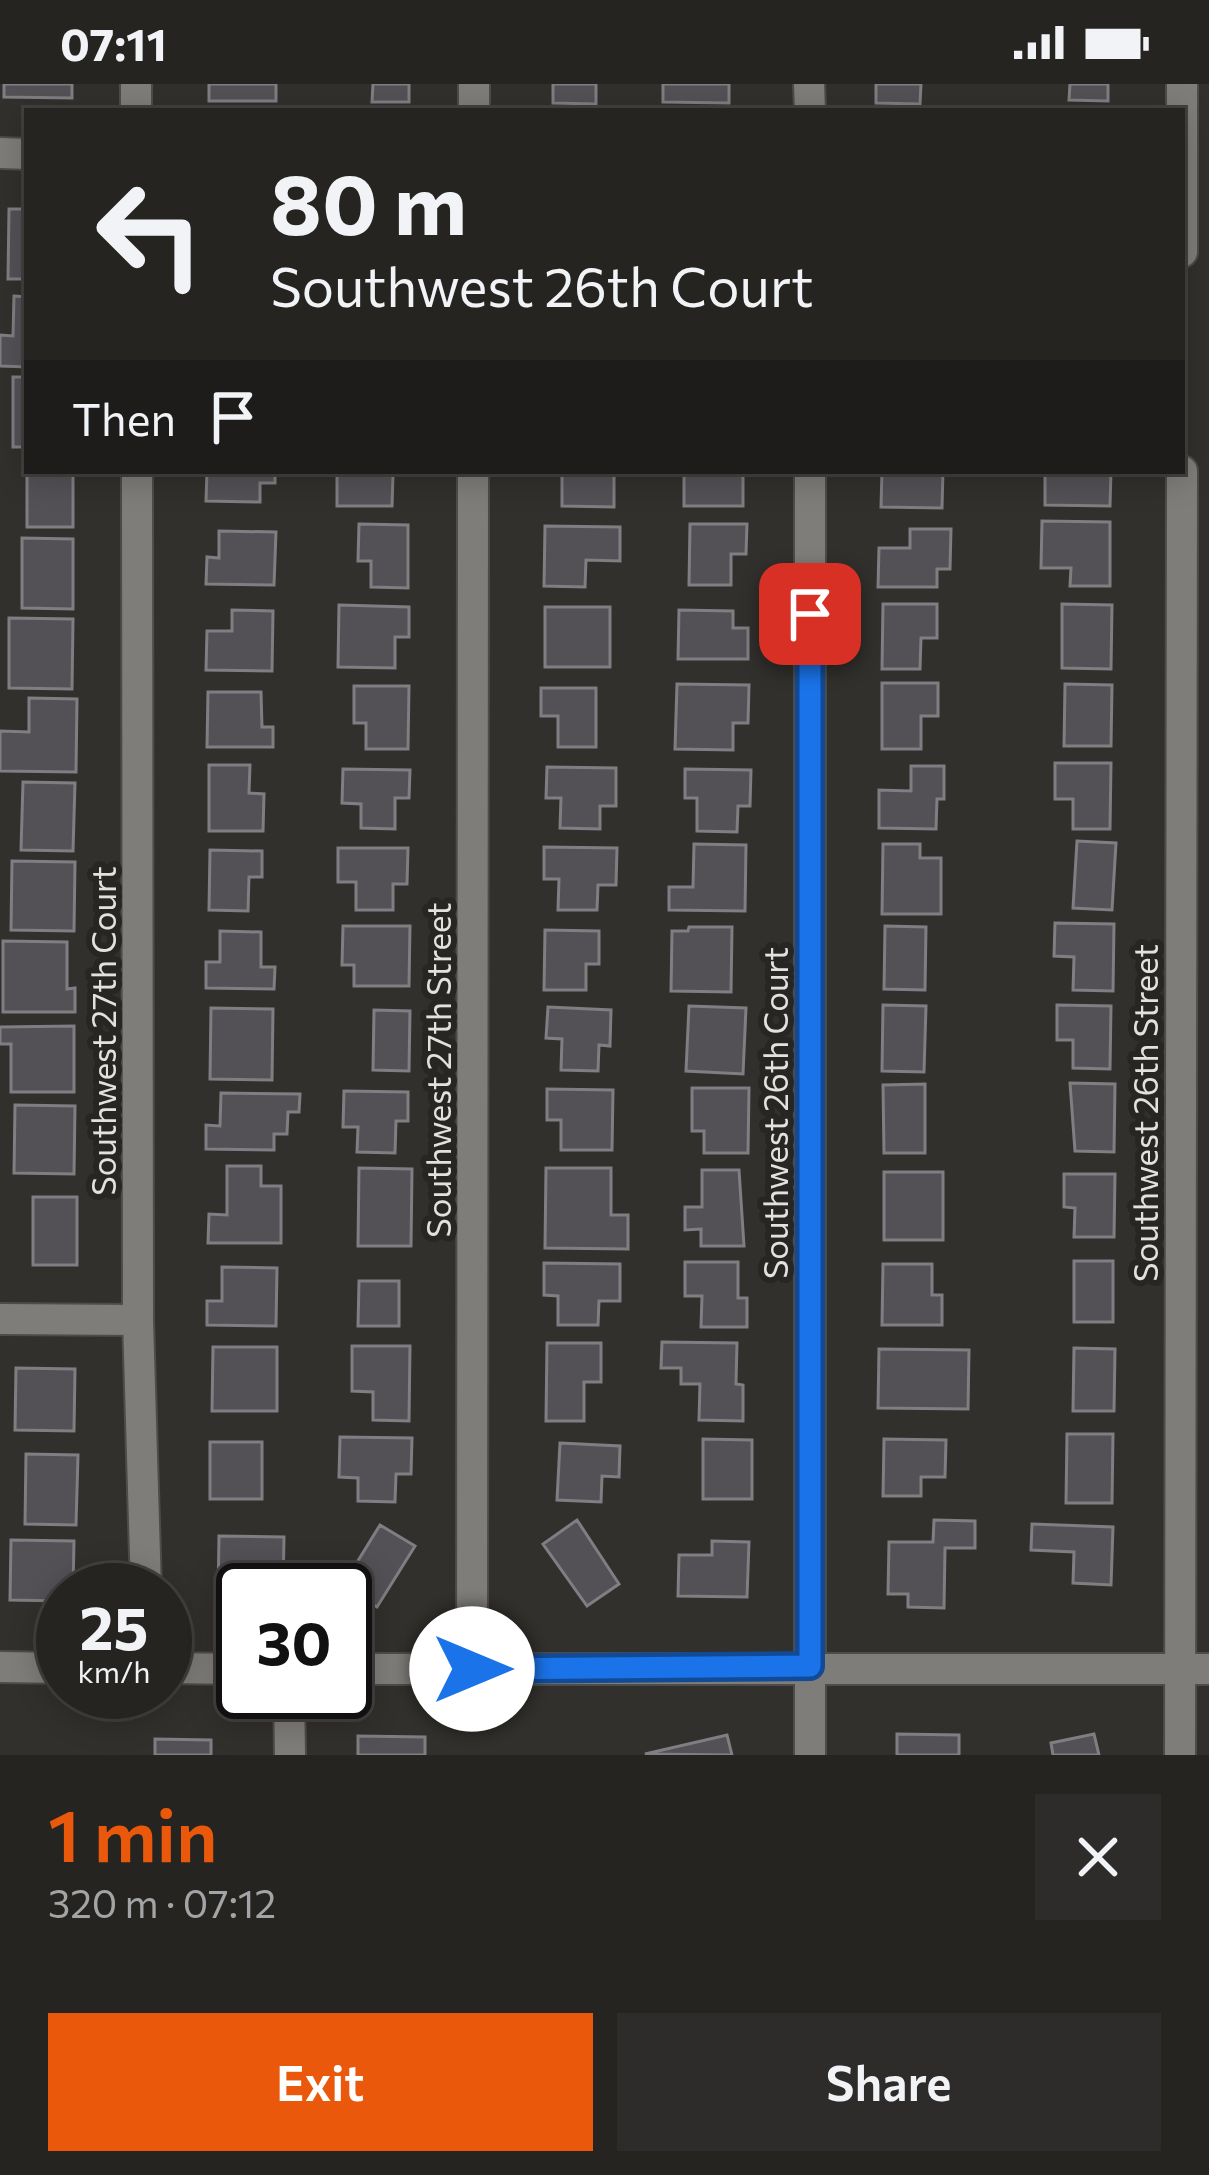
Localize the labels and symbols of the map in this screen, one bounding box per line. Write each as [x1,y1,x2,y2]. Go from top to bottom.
pin [759,563,861,665]
street label: Southwest 27th Court [82,866,123,1196]
street label: Southwest 27th Street [417,902,458,1238]
street label: Southwest 26th Street [1124,944,1165,1282]
street label: Southwest 26th Court [754,947,795,1279]
speed limit sign: 30 [216,1563,372,1719]
position arrow [409,1606,535,1732]

